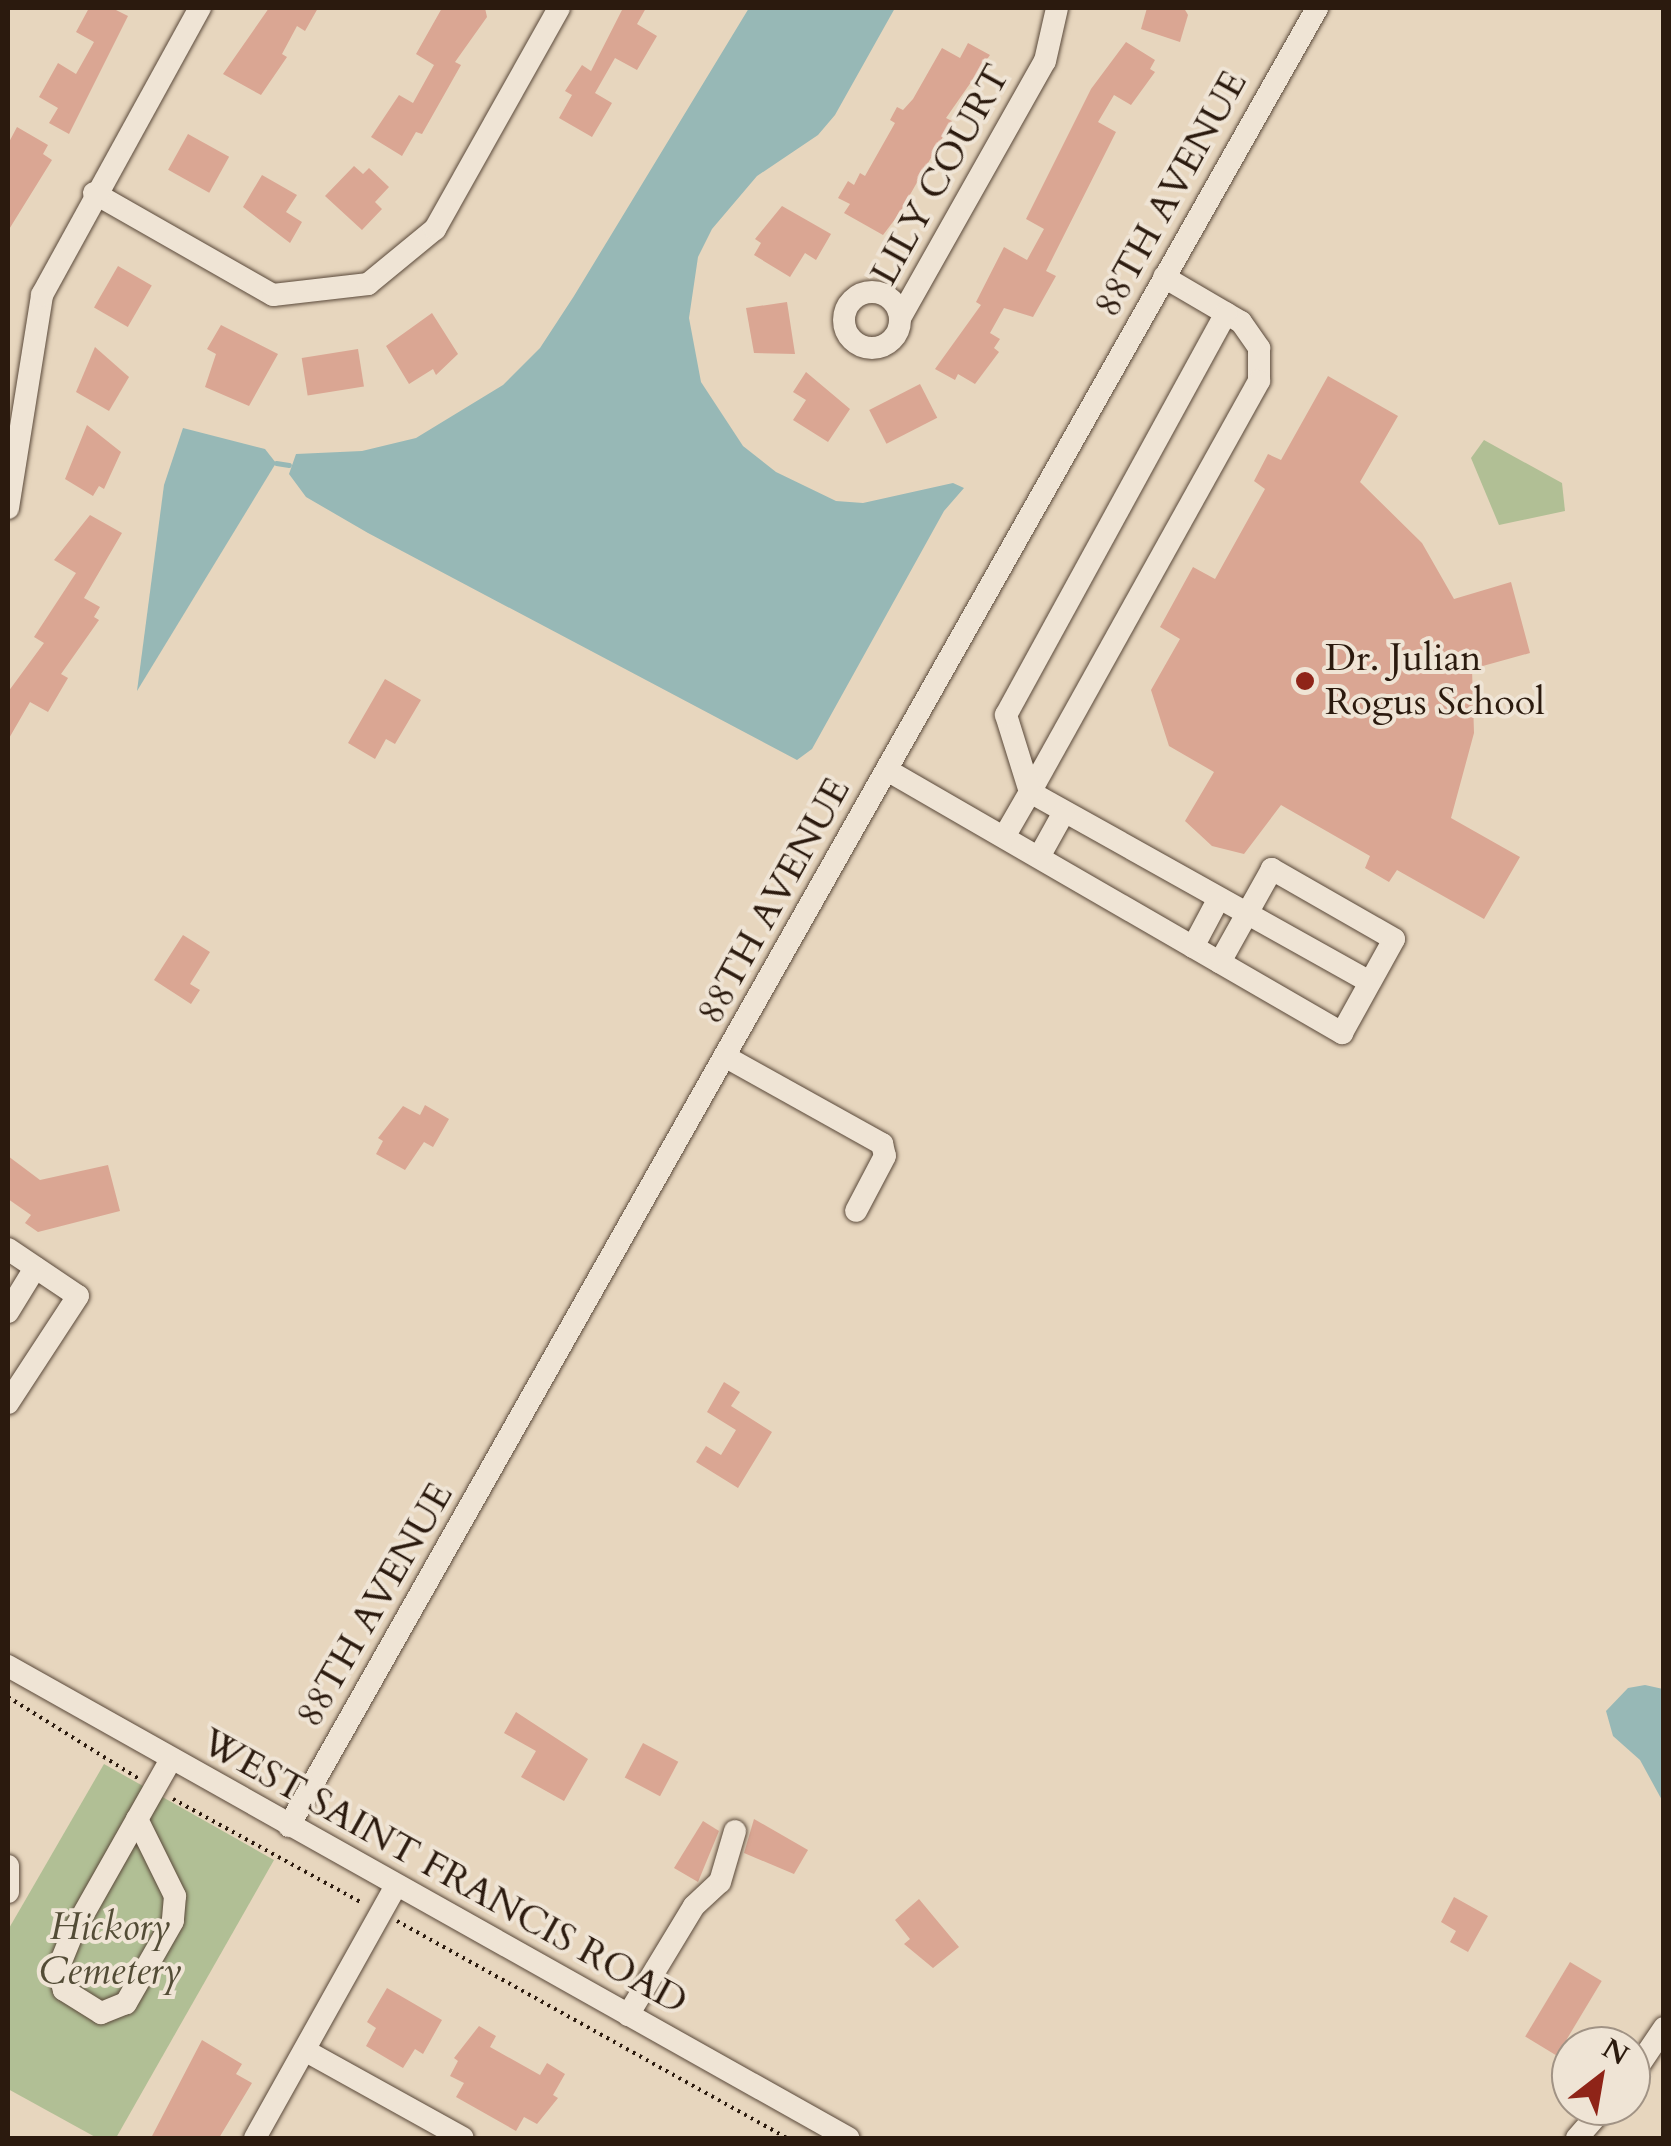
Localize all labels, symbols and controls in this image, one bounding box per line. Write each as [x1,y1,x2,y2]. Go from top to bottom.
street label: LILY COURT [862,57,1020,293]
street label: 88TH AVENUE [1085,63,1257,325]
place label: Dr. Julian Rogus School [1325,636,1545,726]
marker: Dr. Julian Rogus School [1294,670,1316,692]
street label: 88TH AVENUE [688,770,860,1032]
street label: 88TH AVENUE [287,1475,463,1735]
street label: WEST SAINT FRANCIS ROAD [193,1719,695,2025]
park label: Hickory Cemetery [39,1905,181,1995]
north arrow [1551,2026,1651,2126]
text: N [1595,2029,1636,2075]

